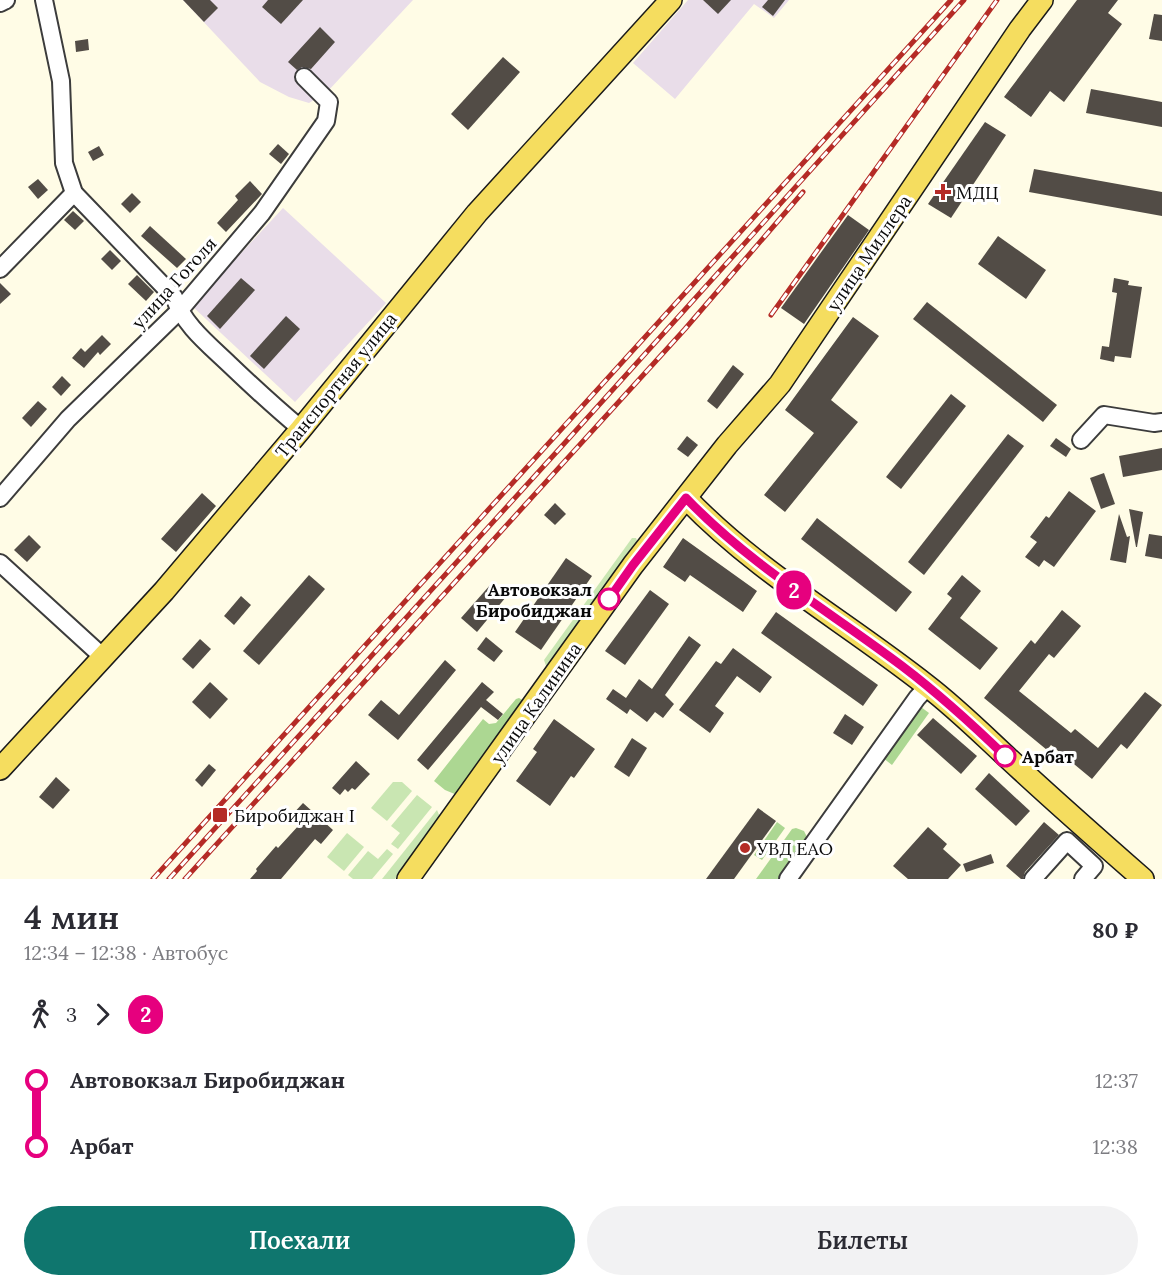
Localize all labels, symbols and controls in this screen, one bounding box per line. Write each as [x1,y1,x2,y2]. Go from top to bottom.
place label: МДЦ [956,181,998,204]
marker: МДЦ [934,183,952,201]
street label: улица Миллера [822,190,916,316]
street label: улица Гоголя [127,232,221,334]
street label: Транспортная улица [270,308,402,462]
line badge: 2 [774,570,814,610]
text: 2 [788,577,800,604]
place label: Автовокзал Биробиджан [476,578,592,622]
marker: Автовокзал Биробиджан [598,588,620,610]
street label: улица Калинина [486,638,586,768]
marker: Арбат [994,745,1016,767]
place label: Арбат [1022,745,1074,768]
place label: Биробиджан I [234,804,355,827]
marker: Биробиджан I [211,806,229,824]
place label: УВД ЕАО [756,837,833,860]
marker: УВД ЕАО [738,841,752,855]
text: 4 мин [24,896,119,938]
text: 80 ₽ [1092,916,1138,944]
text: 12:34 – 12:38 · Автобус [24,940,229,965]
icon: walk [24,998,57,1031]
icon: forward [86,998,119,1031]
text: 2 [140,1001,151,1028]
text: 3 [66,1002,77,1027]
text: Автовокзал Биробиджан [70,1066,345,1094]
text: 12:37 [1095,1068,1138,1093]
text: Арбат [70,1132,133,1160]
text: 12:38 [1093,1134,1138,1159]
button: Поехали [24,1206,575,1275]
button: Билеты [587,1206,1138,1275]

